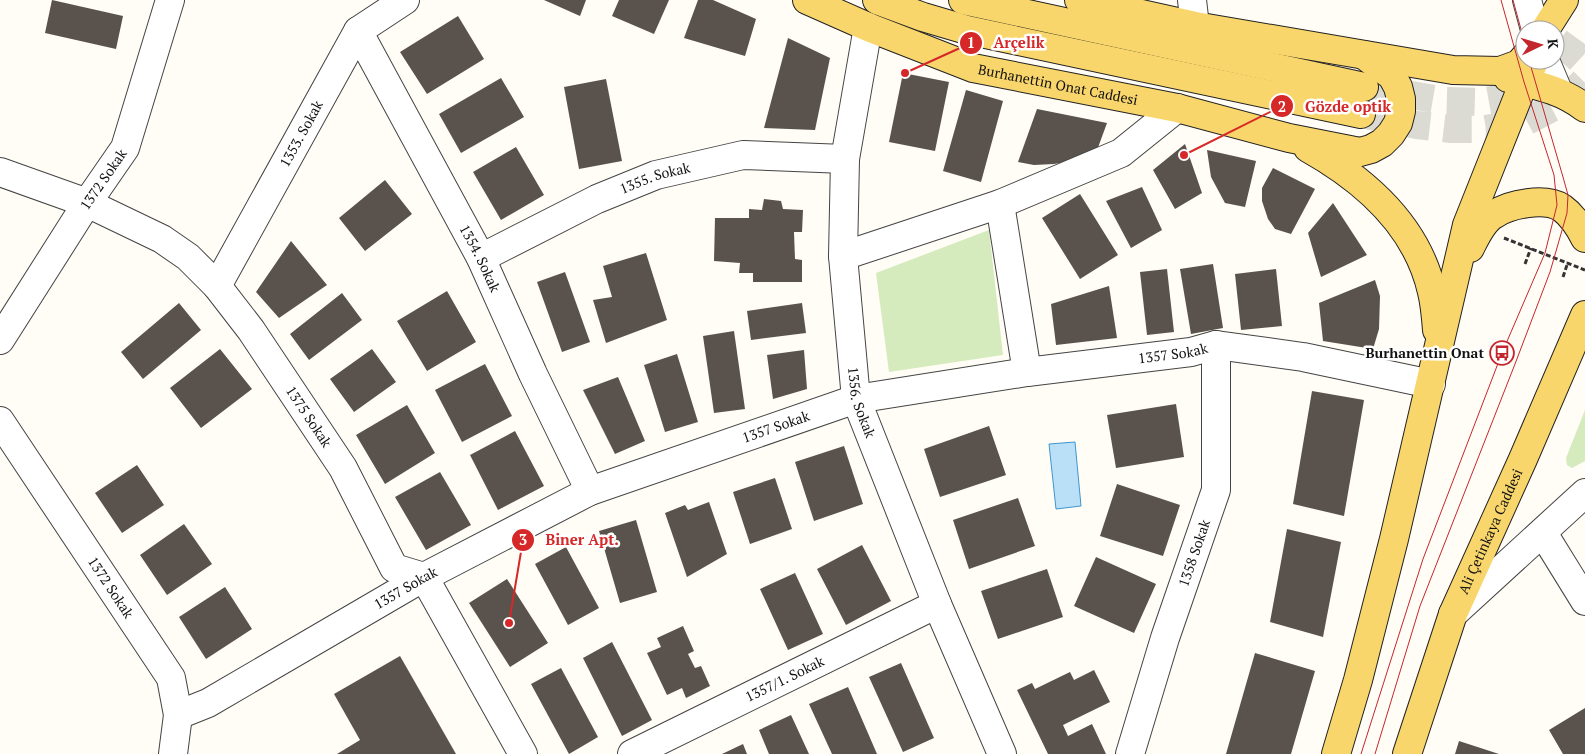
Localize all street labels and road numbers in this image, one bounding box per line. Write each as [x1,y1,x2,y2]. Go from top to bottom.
street label: Burhanettin Onat Caddesi [977,59,1140,109]
street label: 1353. Sokak [275,96,327,170]
street label: 1372 Sokak [75,144,131,213]
street label: 1355. Sokak [617,157,693,198]
street label: 1354. Sokak [456,221,505,296]
street label: 1357 Sokak [1137,338,1210,367]
street label: 1356. Sokak [844,366,881,441]
street label: 1375 Sokak [282,382,337,451]
street label: 1357 Sokak [739,406,813,447]
street label: Ali Çetinkaya Caddesi [1453,465,1526,597]
street label: 1358 Sokak [1173,516,1214,589]
street label: 1372 Sokak [84,553,139,622]
street label: 1357 Sokak [370,561,441,613]
street label: 1357/1. Sokak [742,651,828,706]

